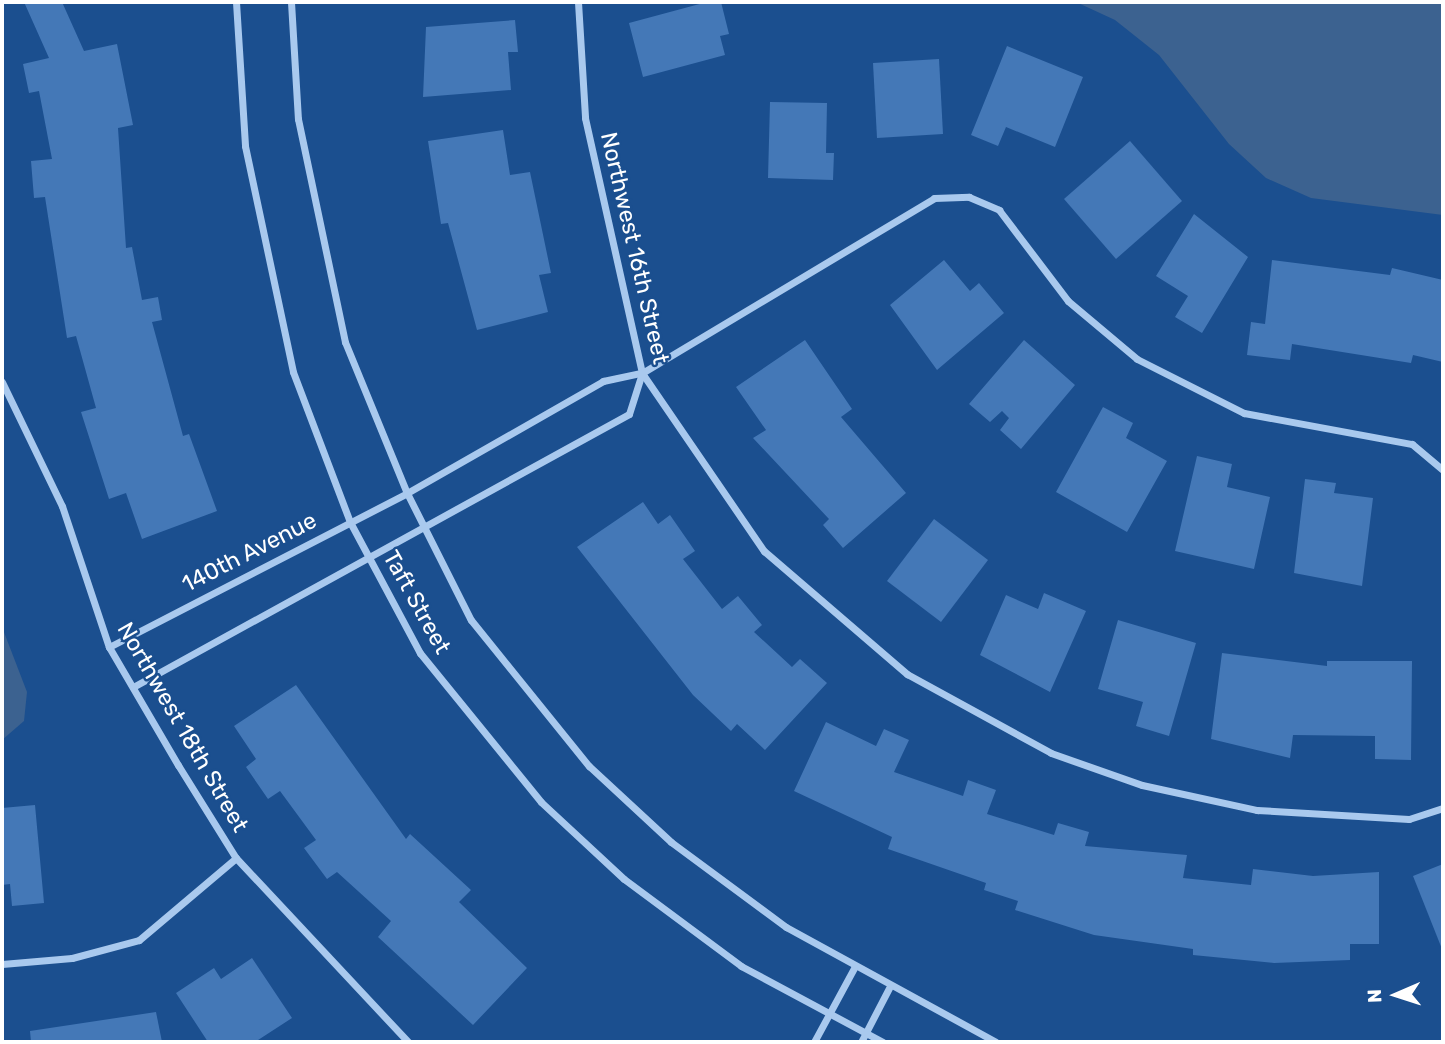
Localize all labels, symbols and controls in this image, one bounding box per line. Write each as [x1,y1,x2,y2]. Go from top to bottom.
street label: Northwest 16th Street [595,129,675,367]
street label: 140th Avenue [177,506,321,598]
street label: Taft Street [377,546,457,658]
street label: Northwest 18th Street [112,617,254,837]
north arrow [1361,960,1431,1030]
text: N [1363,989,1386,1004]

